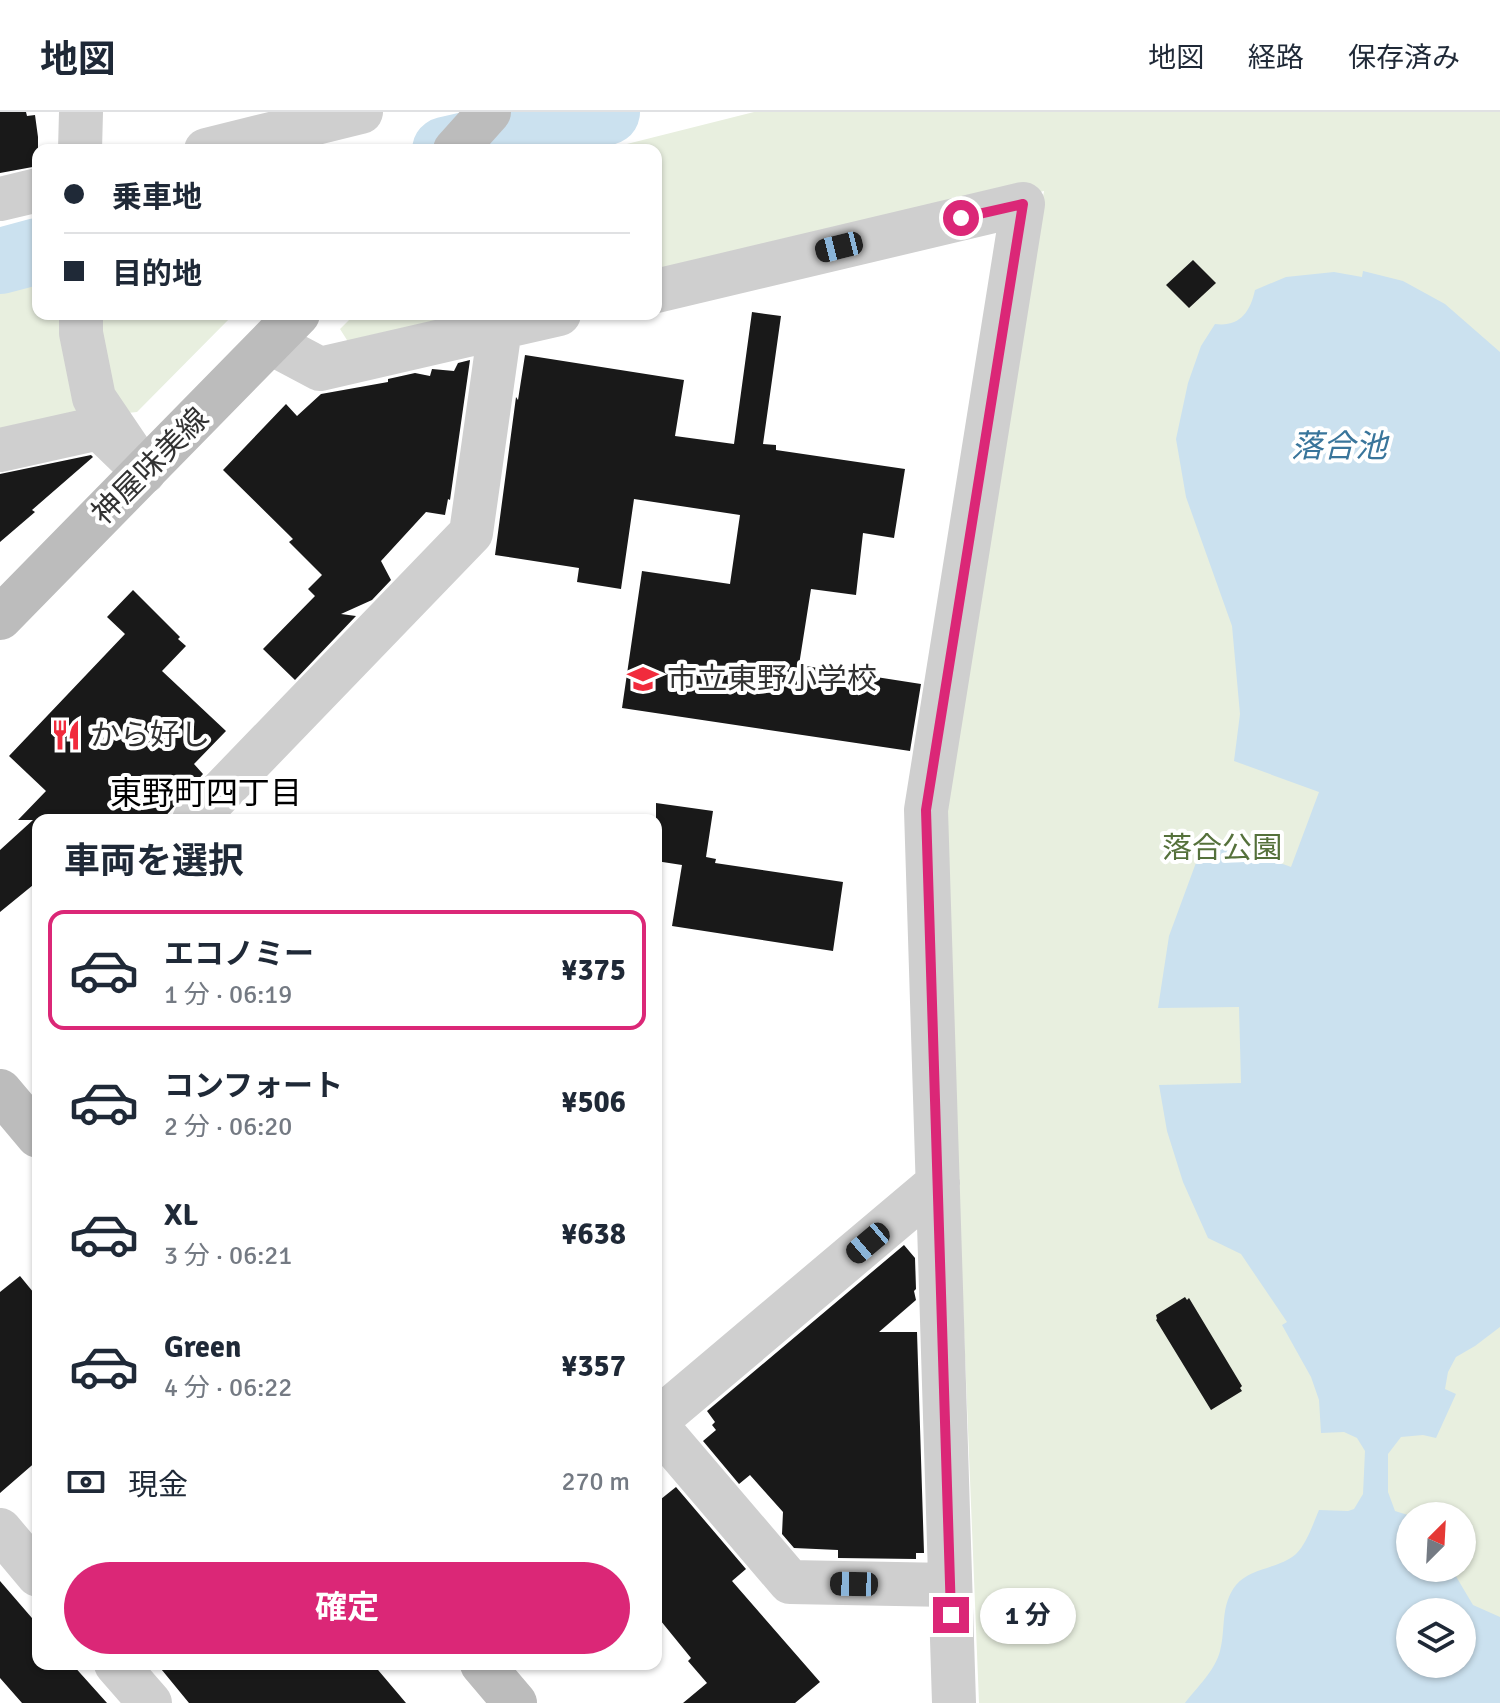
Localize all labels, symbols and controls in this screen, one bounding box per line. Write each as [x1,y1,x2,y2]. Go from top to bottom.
text: 地図 [40,36,116,83]
text: 地図 [1148,41,1204,75]
text: 経路 [1248,41,1304,75]
text: 保存済み [1348,41,1460,75]
text: 乗車地 [112,179,202,216]
route start [943,200,979,236]
car [813,230,865,264]
text: 目的地 [112,256,202,293]
street label: 神屋味美線 [84,400,216,532]
water label: 落合池 [1291,427,1390,466]
place label: 市立東野小学校 [667,661,877,698]
school or university icon: 市立東野小学校 [626,662,660,696]
place label: から好し [90,717,210,754]
restaurant icon: から好し [49,718,83,752]
district label: 東野町四丁目 [110,774,302,813]
park label: 落合公園 [1162,830,1282,867]
text: 車両を選択 [64,839,244,884]
icon: car [68,934,140,1006]
text: エコノミー [164,936,314,973]
text: ¥375 [561,952,626,989]
text: 1 分 · 06:19 [164,979,292,1011]
icon: car [68,1066,140,1138]
text: コンフォート [164,1068,343,1105]
text: ¥506 [561,1084,626,1121]
text: 2 分 · 06:20 [164,1111,292,1143]
text: XL [164,1197,198,1234]
icon: car [68,1198,140,1270]
text: ¥638 [561,1216,626,1253]
car [842,1218,894,1268]
text: 3 分 · 06:21 [164,1240,292,1272]
text: Green [164,1329,241,1366]
icon: car [68,1330,140,1402]
text: ¥357 [561,1348,626,1385]
text: 4 分 · 06:22 [164,1372,292,1404]
icon: cash [64,1460,108,1504]
text: 270 m [561,1466,630,1498]
text: 現金 [128,1467,188,1504]
north arrow [1396,1502,1476,1582]
map controls [1396,1502,1476,1678]
button: 確定 [64,1562,630,1654]
car [830,1572,878,1596]
callout: 1 分 [979,1587,1075,1643]
route end [933,1597,969,1633]
button: layers [1396,1598,1476,1678]
text: 1 分 [1005,1600,1051,1632]

